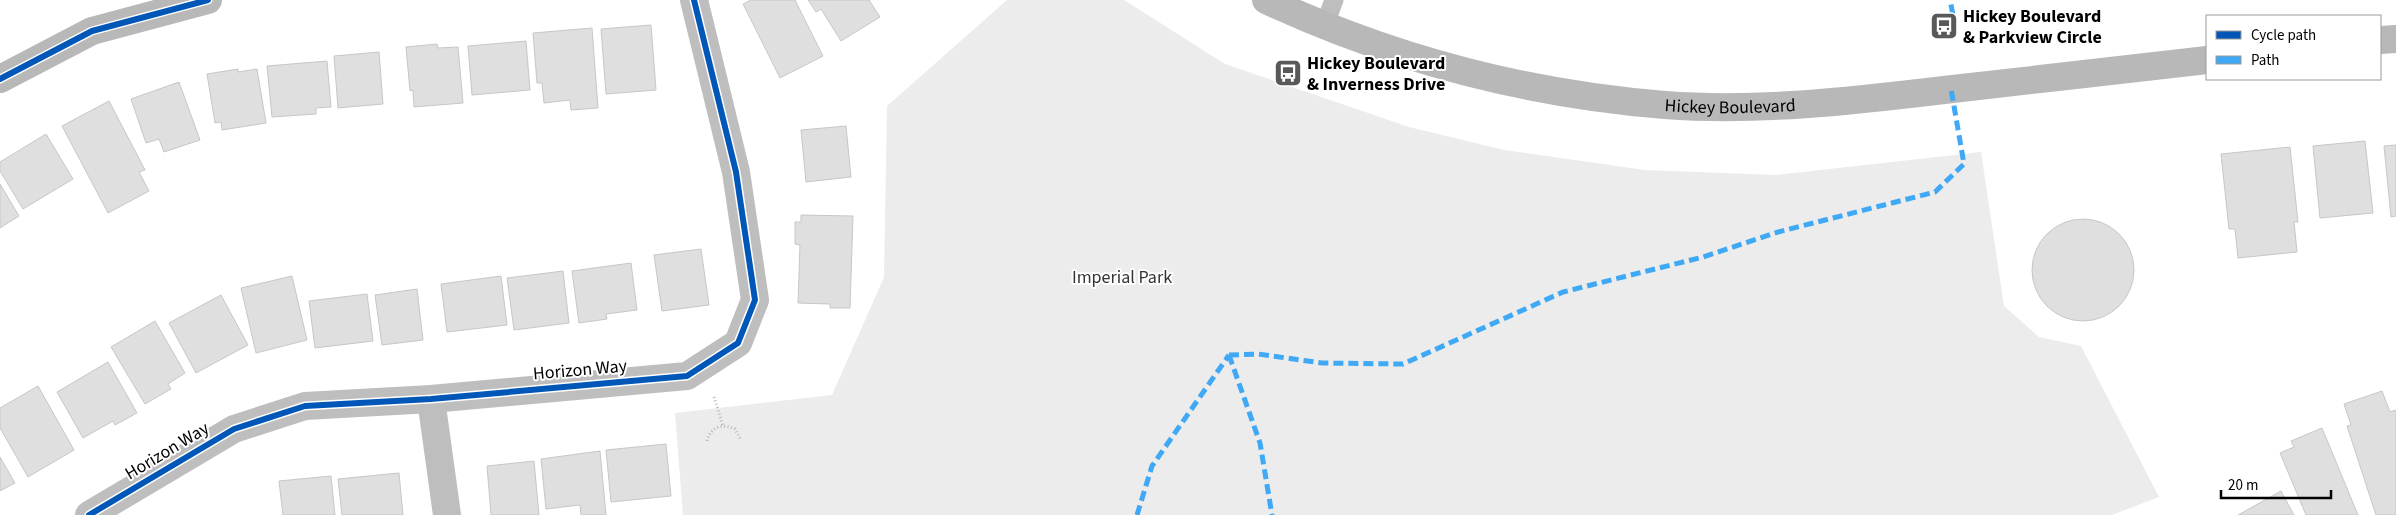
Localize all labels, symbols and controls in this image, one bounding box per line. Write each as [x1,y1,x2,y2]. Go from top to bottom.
place label: Hickey Boulevard & Parkview Circle [1963,4,2102,50]
bus stop icon: Hickey Boulevard & Parkview Circle [1929,11,1959,41]
legend [2206,15,2381,80]
text: Cycle path [2251,25,2316,46]
text: Path [2251,50,2279,71]
place label: Hickey Boulevard & Inverness Drive [1307,51,1445,97]
bus stop icon: Hickey Boulevard & Inverness Drive [1273,58,1303,88]
street label: Hickey Boulevard [1664,92,1796,120]
park label: Imperial Park [1072,265,1172,290]
street label: Horizon Way [532,353,629,387]
street label: Horizon Way [120,416,214,486]
scale bar [2221,468,2331,500]
text: 20 m [2228,475,2258,496]

